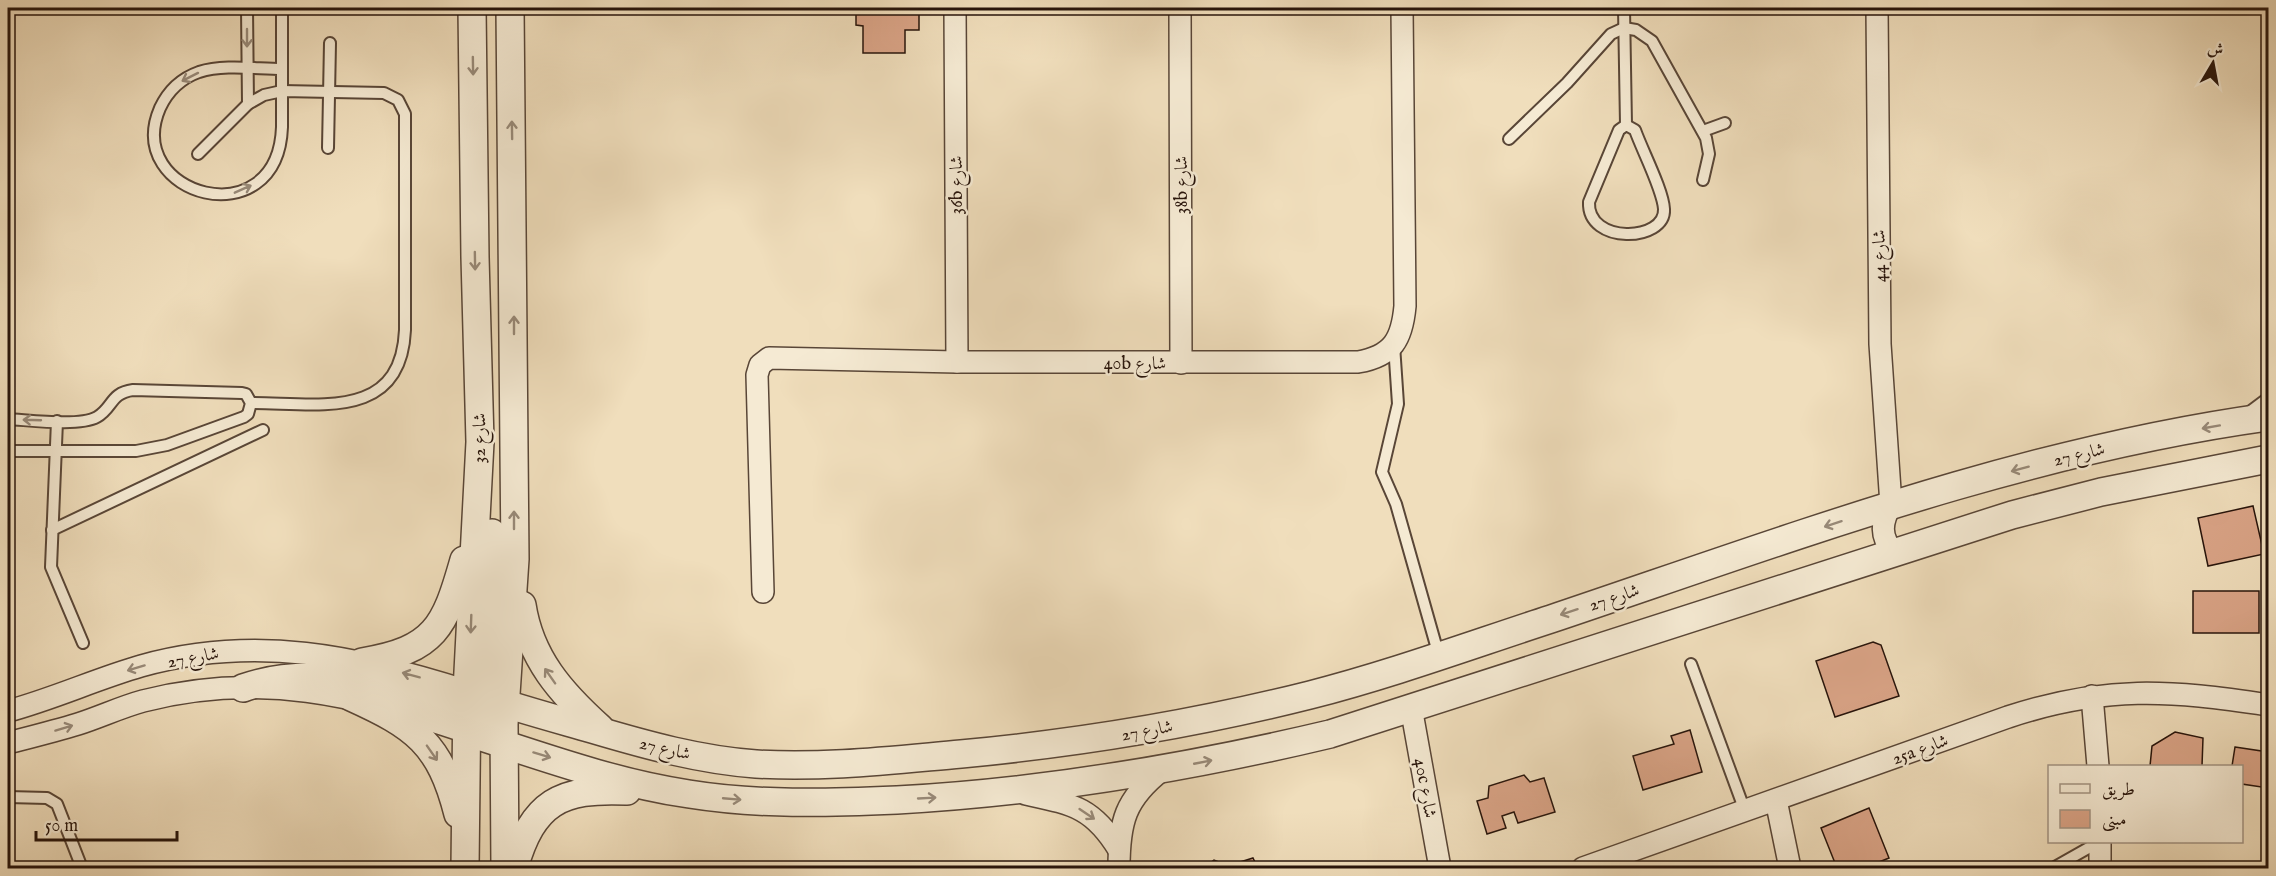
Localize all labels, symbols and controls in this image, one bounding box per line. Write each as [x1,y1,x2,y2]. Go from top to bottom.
one-way arrow [241,28,253,48]
north arrow [2183,33,2243,93]
text: ش [2206,39,2225,61]
one-way arrow [467,55,479,75]
one-way arrow [182,72,200,83]
one-way arrow [506,120,517,140]
street label: 36b شارع [946,155,971,215]
street label: 38b شارع [1171,156,1196,214]
one-way arrow [234,183,252,194]
street label: شارع 44 [1869,229,1894,283]
one-way arrow [469,250,481,270]
one-way arrow [508,315,520,335]
street label: 40b شارع [1104,353,1166,378]
street label: شارع 32 [469,413,494,463]
one-way arrow [23,414,42,425]
one-way arrow [2201,421,2221,432]
street label: شارع 27 [2051,438,2108,474]
one-way arrow [2011,463,2030,475]
one-way arrow [509,510,520,530]
one-way arrow [1824,519,1843,530]
street label: شارع 27 [1586,579,1643,619]
one-way arrow [1560,608,1579,619]
one-way arrow [466,613,477,633]
street label: شارع 27 [166,643,221,676]
one-way arrow [127,663,146,674]
one-way arrow [402,668,421,680]
one-way arrow [544,669,556,685]
street label: شارع 27 [1120,716,1175,749]
one-way arrow [54,722,73,733]
street label: 25a شارع [1889,730,1952,773]
street label: شارع 27 [636,732,693,768]
one-way arrow [426,744,438,761]
one-way arrow [532,750,551,761]
one-way arrow [1193,756,1212,767]
street label: 40c شارع [1406,756,1441,820]
legend [2048,765,2243,843]
text: طريق [2102,779,2135,802]
one-way arrow [916,792,936,803]
one-way arrow [721,794,741,805]
scale bar [36,804,177,842]
one-way arrow [1078,808,1094,820]
text: مبنى [2102,809,2127,832]
text: 50 m [45,815,78,838]

